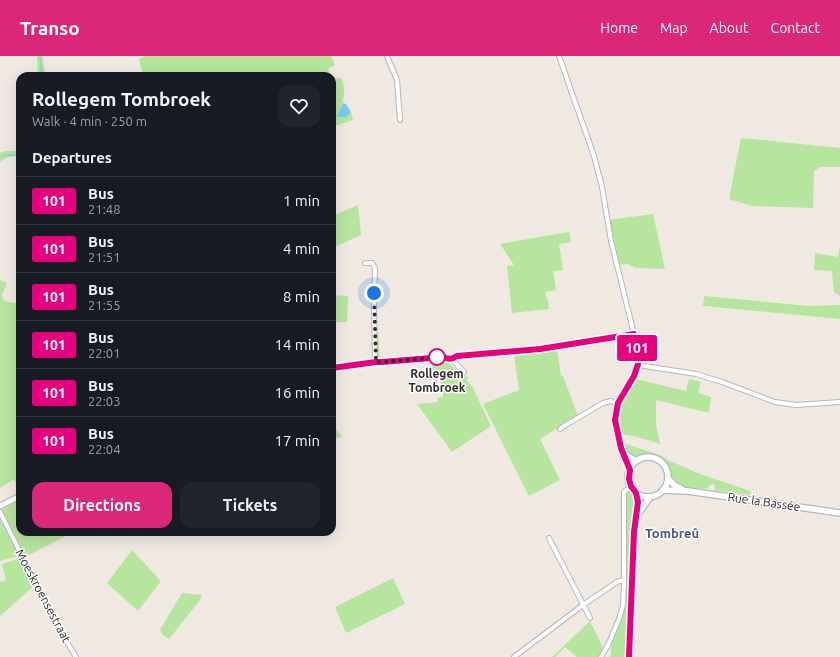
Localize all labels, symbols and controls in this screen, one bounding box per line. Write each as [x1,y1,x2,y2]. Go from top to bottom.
text: Transo [20,17,80,39]
text: Home [600,20,638,36]
text: Map [660,20,688,36]
text: About [710,20,749,36]
text: Contact [771,20,820,36]
button: heart [278,85,320,127]
text: Rollegem Tombroek [32,88,211,110]
text: Walk · 4 min · 250 m [32,114,147,128]
text: Departures [32,149,112,166]
text: Bus [88,185,114,202]
text: 1 min [283,192,320,209]
text: 101 [42,193,66,209]
text: 21:48 [88,202,121,216]
text: Bus [88,233,114,250]
text: 4 min [283,240,320,257]
text: 101 [42,241,66,257]
text: 21:51 [88,250,121,264]
text: Bus [88,281,114,298]
your location [364,283,384,303]
text: 8 min [283,288,320,305]
text: 101 [42,289,66,305]
text: 21:55 [88,298,121,312]
text: Bus [88,329,114,346]
line badge: 101 [614,335,660,361]
text: 14 min [274,336,320,353]
text: 101 [42,337,66,353]
text: 101 [625,340,649,356]
text: 22:01 [88,346,121,360]
marker: Rollegem Tombroek [428,348,446,366]
place label: Rollegem Tombroek [409,367,466,394]
text: Bus [88,377,114,394]
text: 16 min [274,384,320,401]
text: 101 [42,385,66,401]
text: 22:03 [88,394,121,408]
text: Bus [88,425,114,442]
text: 17 min [274,432,320,449]
text: 101 [42,433,66,449]
text: 22:04 [88,442,121,456]
button: Directions [32,482,172,528]
button: Tickets [180,482,320,528]
street label: Rue la Bassée [727,490,801,513]
district label: Tombreû [645,526,699,540]
street label: Moeskroensestraat [13,547,74,645]

